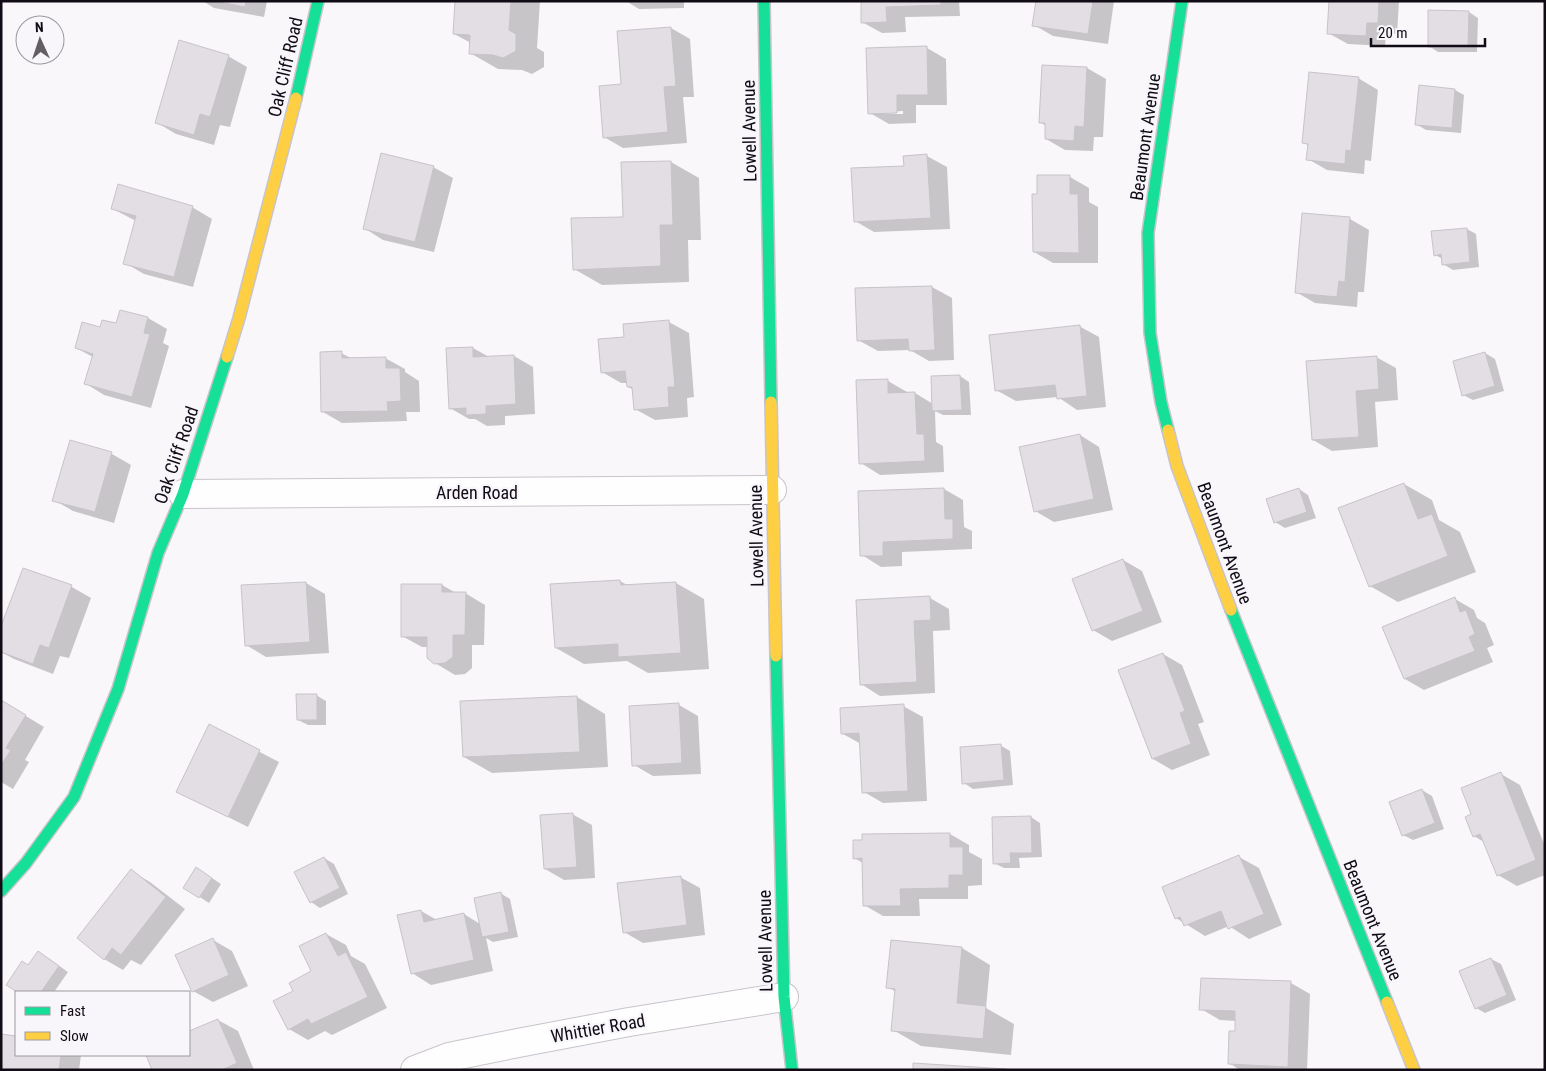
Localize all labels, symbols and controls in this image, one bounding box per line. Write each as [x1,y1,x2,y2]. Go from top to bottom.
north arrow [15,15,65,65]
street label: Oak Cliff Road [263,15,307,119]
scale bar [1371,15,1485,47]
text: N [35,19,44,35]
text: 20 m [1378,24,1408,42]
street label: Beaumont Avenue [1126,72,1164,202]
street label: Lowell Avenue [738,80,760,182]
street label: Oak Cliff Road [149,403,203,507]
street label: Beaumont Avenue [1193,479,1257,607]
street label: Arden Road [436,482,518,503]
street label: Lowell Avenue [745,485,767,587]
street label: Beaumont Avenue [1339,857,1407,983]
street label: Lowell Avenue [754,890,776,992]
legend [15,991,190,1056]
text: Fast [60,1002,85,1020]
street label: Whittier Road [549,1009,647,1047]
text: Slow [60,1027,89,1045]

